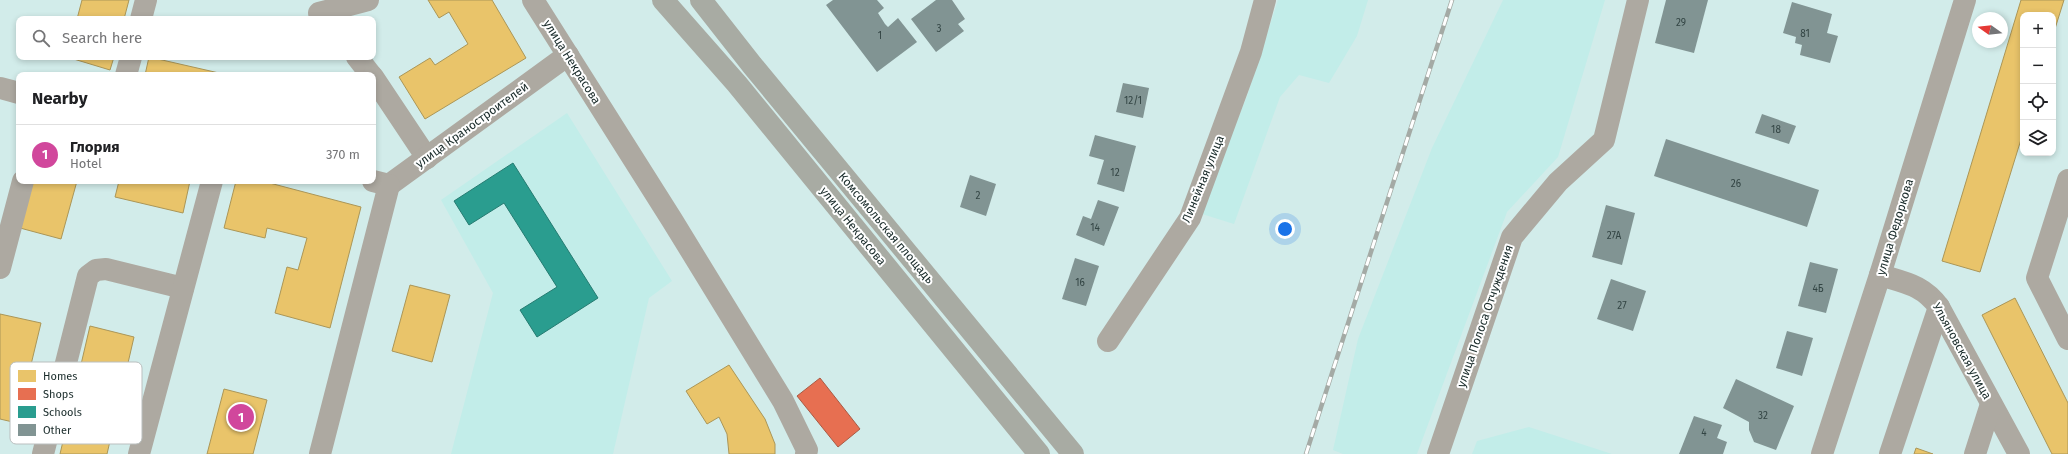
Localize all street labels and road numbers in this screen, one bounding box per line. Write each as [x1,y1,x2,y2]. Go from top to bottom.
street label: улица Некрасова [540,17,604,107]
street label: улица Краностроителей [413,79,531,171]
street label: Линейная улица [1179,133,1227,225]
street label: Комсомольская площадь [835,170,937,286]
street label: улица Федоркова [1874,177,1916,277]
street label: улица Некрасова [817,184,889,268]
street label: улица Полоса Отчуждения [1454,243,1516,389]
street label: Ульяновская улица [1930,300,1994,402]

